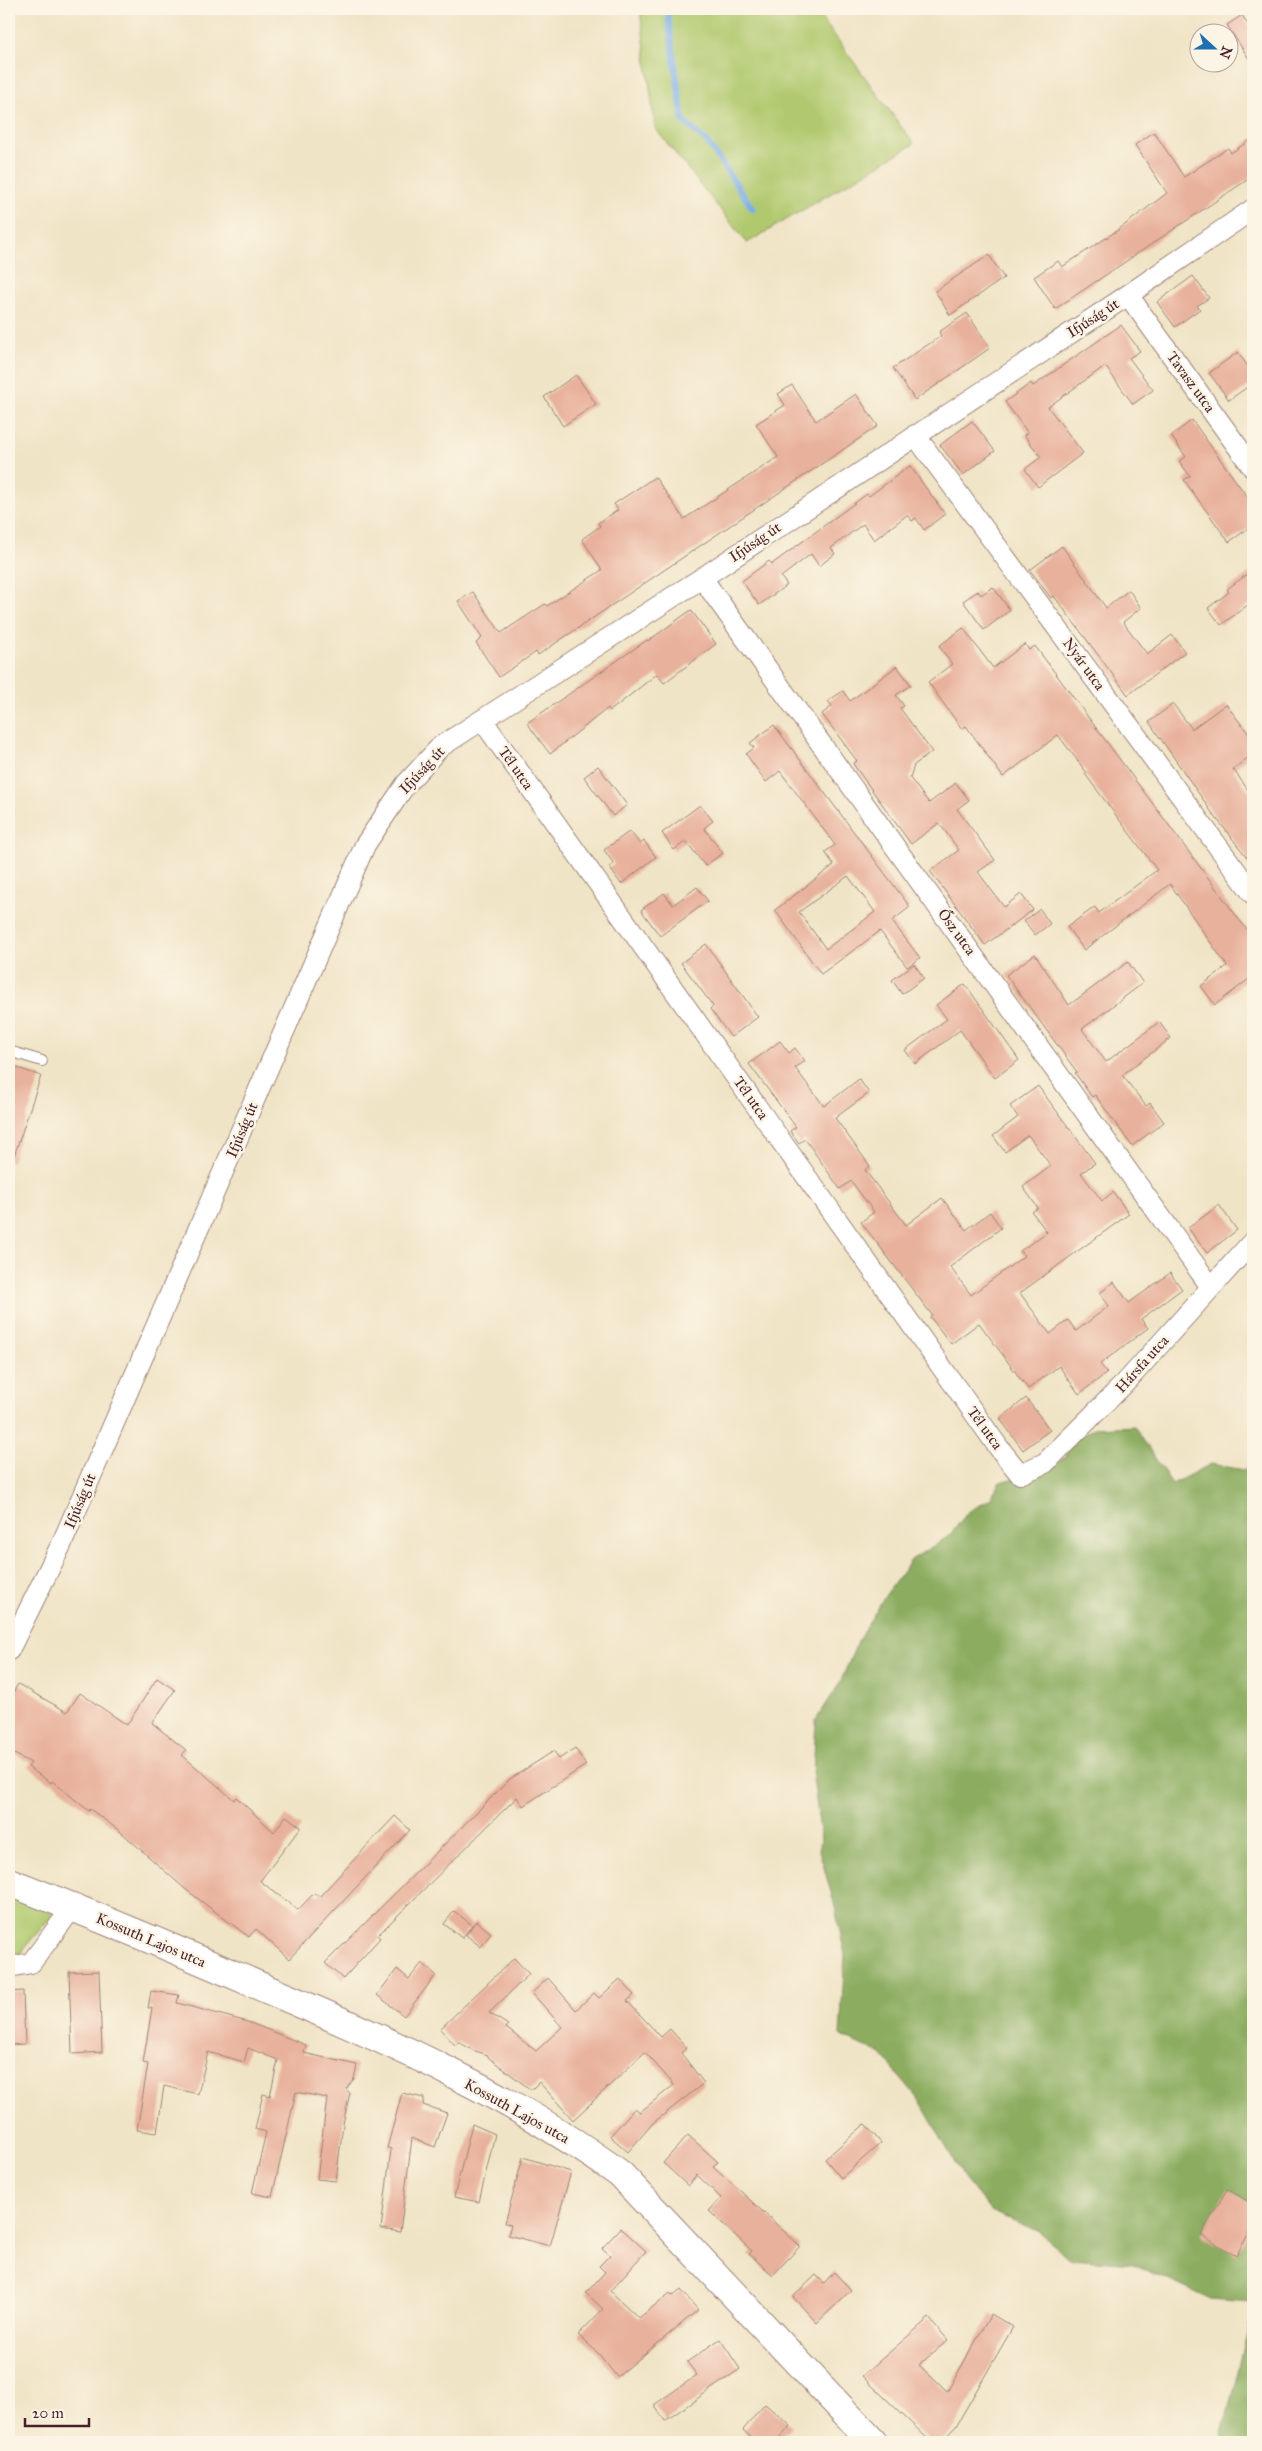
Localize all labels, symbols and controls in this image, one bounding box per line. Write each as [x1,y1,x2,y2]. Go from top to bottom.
north arrow [1190,22,1240,72]
text: N [1216,44,1236,61]
street label: Ifjúság út [1064,294,1123,341]
street label: Tavasz utca [1163,348,1219,416]
street label: Ifjúság út [726,518,785,566]
street label: Nyár utca [1059,634,1109,694]
street label: Ifjúság út [395,742,449,798]
street label: Tél utca [495,743,538,794]
street label: Ősz utca [934,905,981,959]
street label: Tél utca [730,1073,773,1124]
street label: Ifjúság út [222,1099,262,1160]
street label: Hársfa utca [1112,1331,1173,1396]
street label: Tél utca [963,1403,1007,1453]
street label: Ifjúság út [60,1470,100,1531]
street label: Kossuth Lajos utca [93,1909,209,1971]
street label: Kossuth Lajos utca [461,2075,573,2148]
scale bar [25,2396,89,2428]
text: 20 m [32,2404,64,2422]

